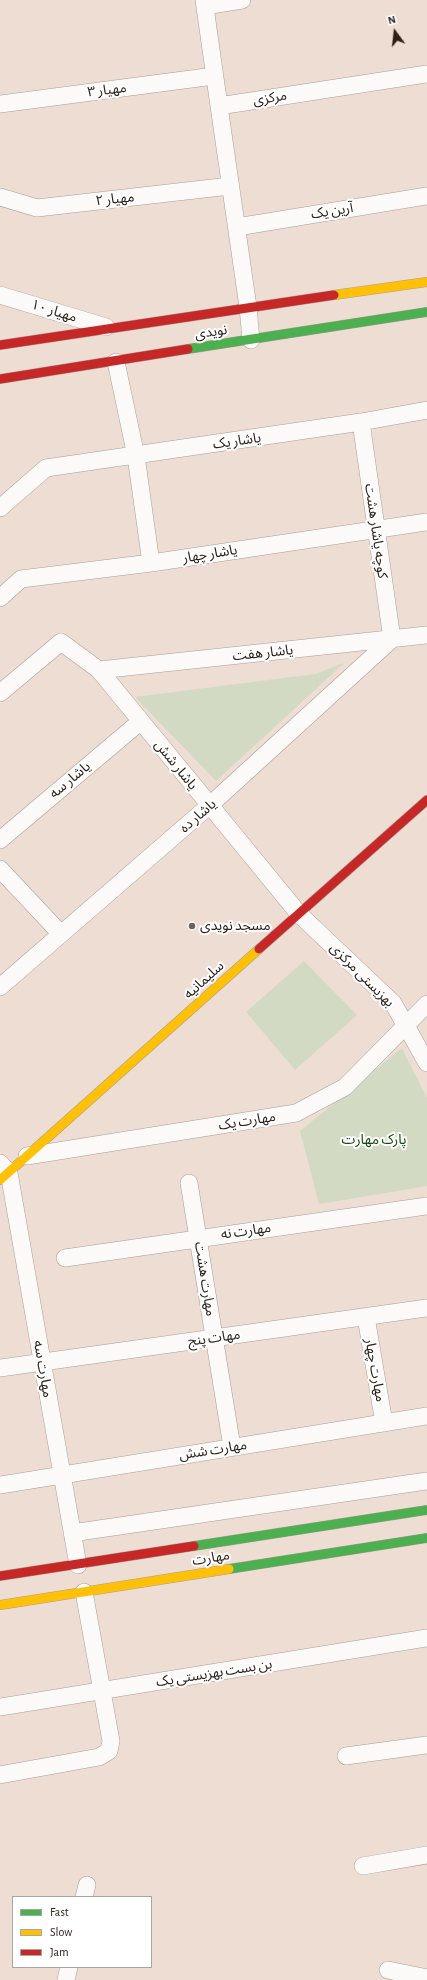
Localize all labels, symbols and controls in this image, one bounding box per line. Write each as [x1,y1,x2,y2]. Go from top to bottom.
north arrow [375,12,415,52]
text: N [387,14,397,26]
street label: مهیار ۳ [87,79,127,101]
street label: مرکزی [252,87,288,109]
street label: مهیار ۲ [95,189,135,209]
street label: آرین یک [310,199,354,223]
street label: مهیار ۱۰ [29,296,79,326]
street label: نویدی [194,321,228,343]
street label: یاشار یک [212,429,262,453]
street label: کوچه یاشار هشت [361,482,391,580]
street label: یاشار چهار [181,541,239,567]
street label: یاشار هفت [232,641,294,665]
street label: یاشار شش [151,737,201,793]
street label: یاشار سه [46,758,94,802]
street label: یاشار ده [176,796,220,836]
place label: مسجد نویدی [200,918,271,934]
marker: مسجد نویدی [187,921,197,931]
street label: بهزیستی مرکزی [326,939,398,1011]
street label: سلیمانیه [180,958,228,1002]
street label: مهارت یک [217,1108,277,1134]
park label: پارک مهارت [342,1132,406,1148]
street label: مهارت نه [220,1219,272,1243]
street label: مهارت هشت [191,1241,219,1317]
street label: مهات پنج [187,1326,241,1350]
street label: مهارت چهار [361,1337,389,1403]
street label: مهارت سه [30,1339,56,1399]
street label: مهارت شش [178,1436,248,1464]
street label: مهارت [191,1547,231,1569]
street label: بن بست بهزیستی یک [155,1656,273,1690]
legend [12,1896,152,1968]
text: Fast [50,1906,69,1918]
text: Slow [50,1926,72,1938]
text: Jam [50,1946,69,1958]

